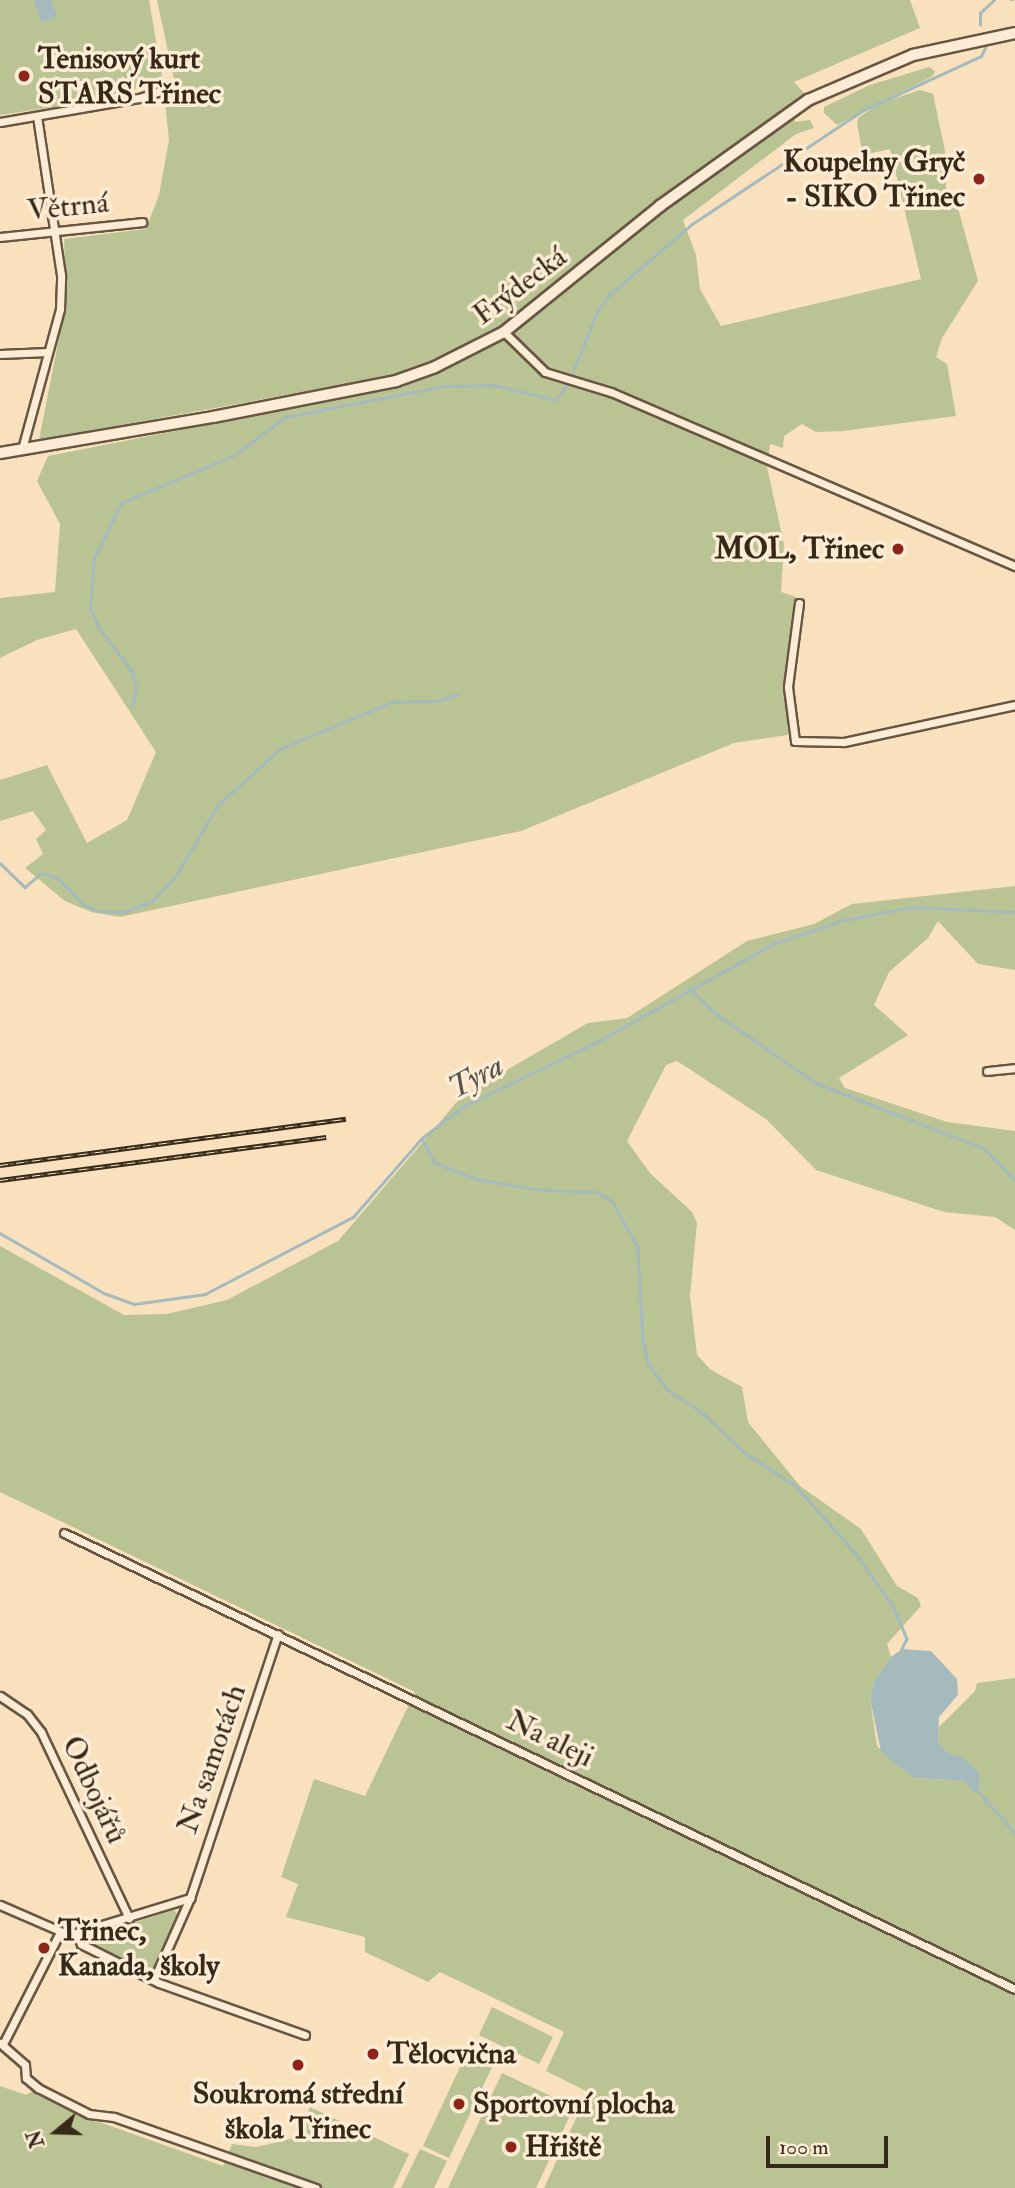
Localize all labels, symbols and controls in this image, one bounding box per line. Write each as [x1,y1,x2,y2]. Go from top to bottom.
place label: Tenisový kurt STARS Třinec [38,41,221,111]
marker: Tenisový kurt STARS Třinec [16,68,32,84]
place label: Koupelny Gryč - SIKO Třinec [783,144,965,214]
marker: Koupelny Gryč - SIKO Třinec [971,171,987,187]
street label: Větrná [25,185,111,229]
street label: Frýdecká [466,239,574,333]
place label: MOL, Třinec [715,531,884,567]
marker: MOL, Třinec [890,541,906,557]
water label: Tyra [442,1047,510,1107]
street label: Na samotách [170,1680,254,1838]
street label: Na aleji [501,1703,599,1775]
street label: Odbojářů [54,1731,134,1849]
place label: Třinec, Kanada, školy [58,1913,219,1983]
marker: Třinec, Kanada, školy [36,1940,52,1956]
place label: Tělocvična [387,2036,516,2072]
marker: Tělocvična [365,2046,381,2062]
marker: Soukromá střední škola Třinec [290,2057,306,2073]
place label: Soukromá střední škola Třinec [193,2076,403,2146]
place label: Sportovní plocha [473,2086,674,2122]
marker: Sportovní plocha [451,2096,467,2112]
north arrow [21,2097,91,2167]
scale bar [770,2122,892,2166]
text: N [22,2127,50,2151]
place label: Hřiště [525,2129,601,2165]
text: 100 m [779,2134,829,2161]
marker: Hřiště [503,2139,519,2155]

